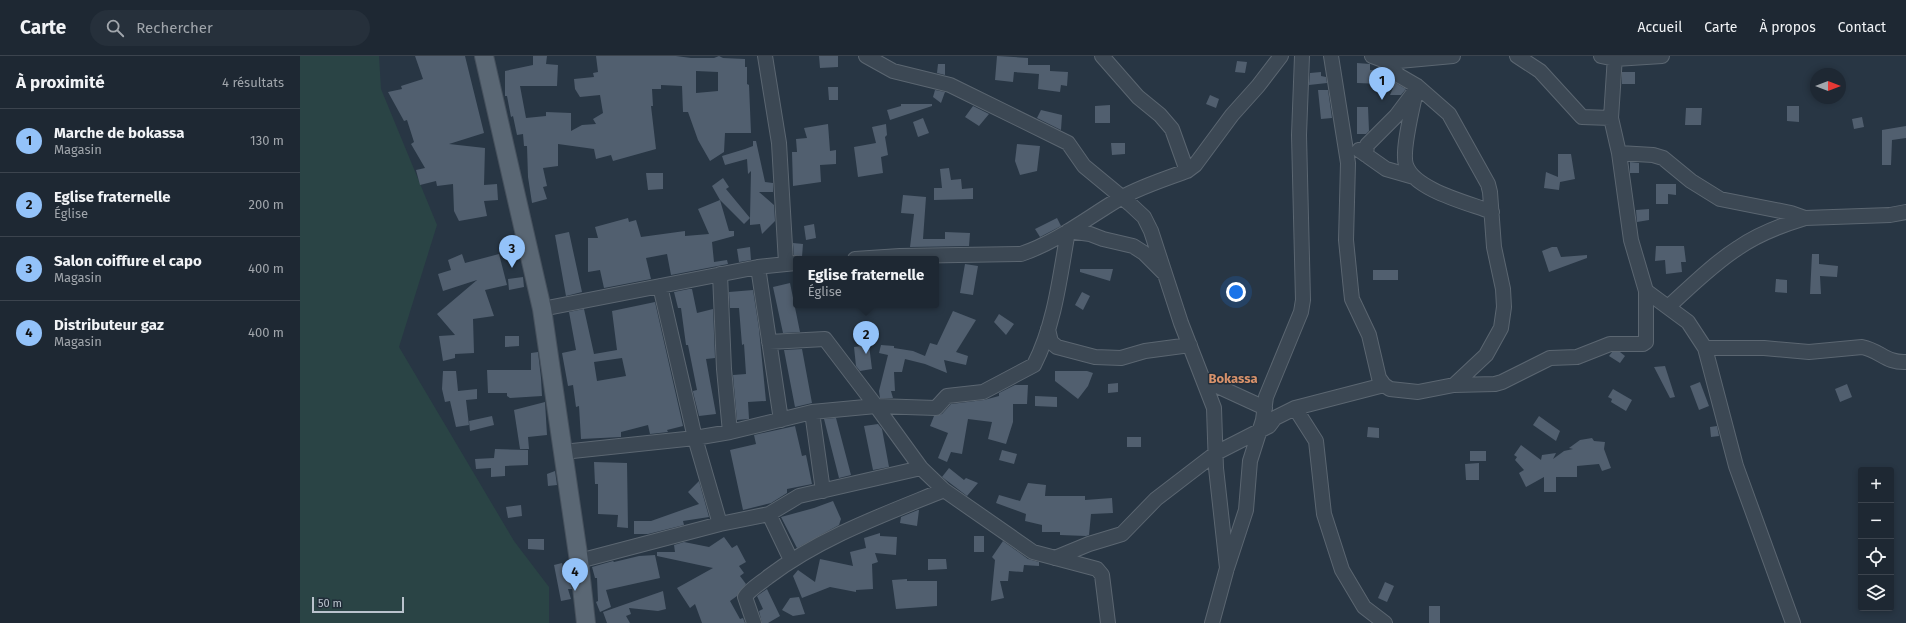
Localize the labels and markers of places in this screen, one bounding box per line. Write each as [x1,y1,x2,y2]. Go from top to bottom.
pin: 1 [1369,67,1395,100]
pin: 3 [499,235,525,268]
pin: 2 [853,321,879,354]
pin: 4 [562,558,588,591]

